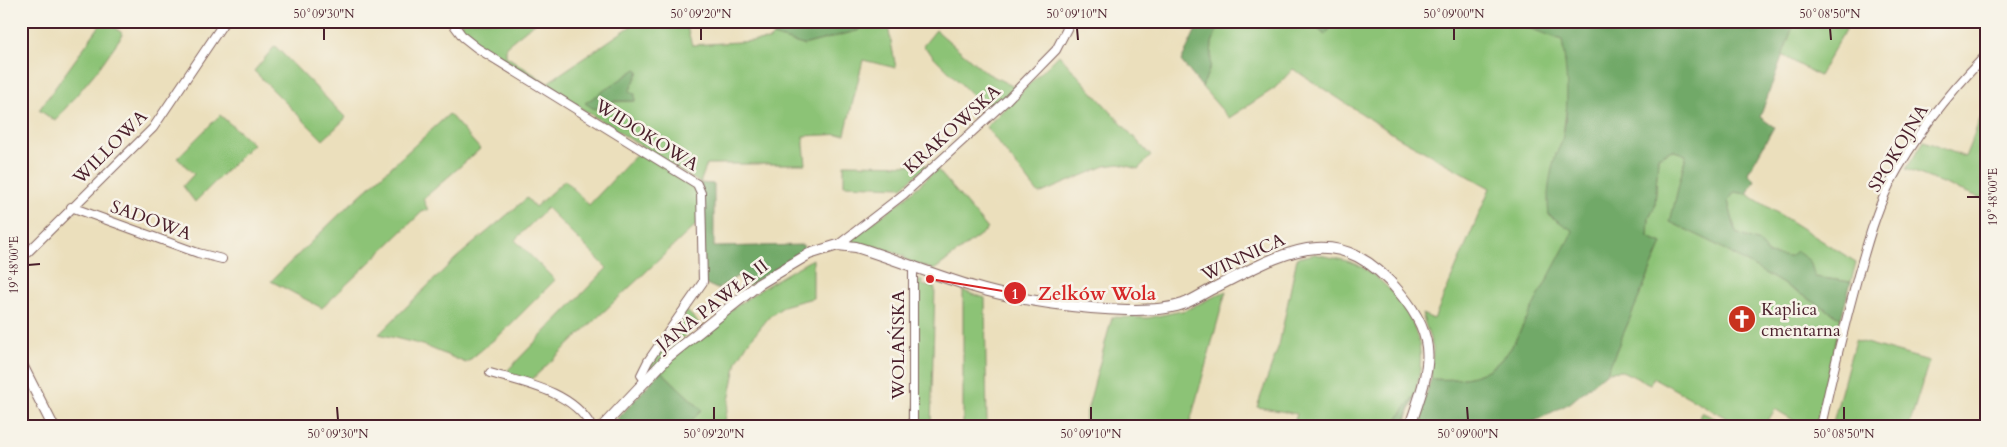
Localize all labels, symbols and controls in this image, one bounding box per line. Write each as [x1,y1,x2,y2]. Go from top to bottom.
text: 50°09'30"N [294,6,355,22]
text: 50°09'20"N [671,6,732,22]
text: 50°09'10"N [1047,6,1108,22]
text: 50°09'00"N [1424,6,1485,22]
text: 50°08'50"N [1800,6,1861,22]
street label: KRAKOWSKA [898,79,1006,180]
street label: WIDOKOWA [589,93,703,177]
street label: SPOKOJNA [1862,99,1935,197]
street label: WILLOWA [67,104,153,191]
text: 19°48'00"E [1985,168,2001,226]
street label: SADOWA [107,194,195,247]
street label: WINNICA [1196,227,1289,288]
text: 19°48'00"E [6,236,22,294]
street label: JANA PAWŁA II [649,254,774,359]
callout: Zelków Wola [1003,276,1166,310]
text: Zelków Wola [1038,281,1157,307]
text: 1 [1011,284,1019,304]
street label: WOLAŃSKA [886,290,911,401]
place label: Kaplica cmentarna [1761,297,1841,343]
church icon: Kaplica cmentarna [1727,304,1757,334]
text: 50°09'30"N [308,426,369,442]
text: 50°09'20"N [684,426,745,442]
text: 50°09'10"N [1061,426,1122,442]
text: 50°09'00"N [1438,426,1499,442]
text: 50°08'50"N [1814,426,1875,442]

